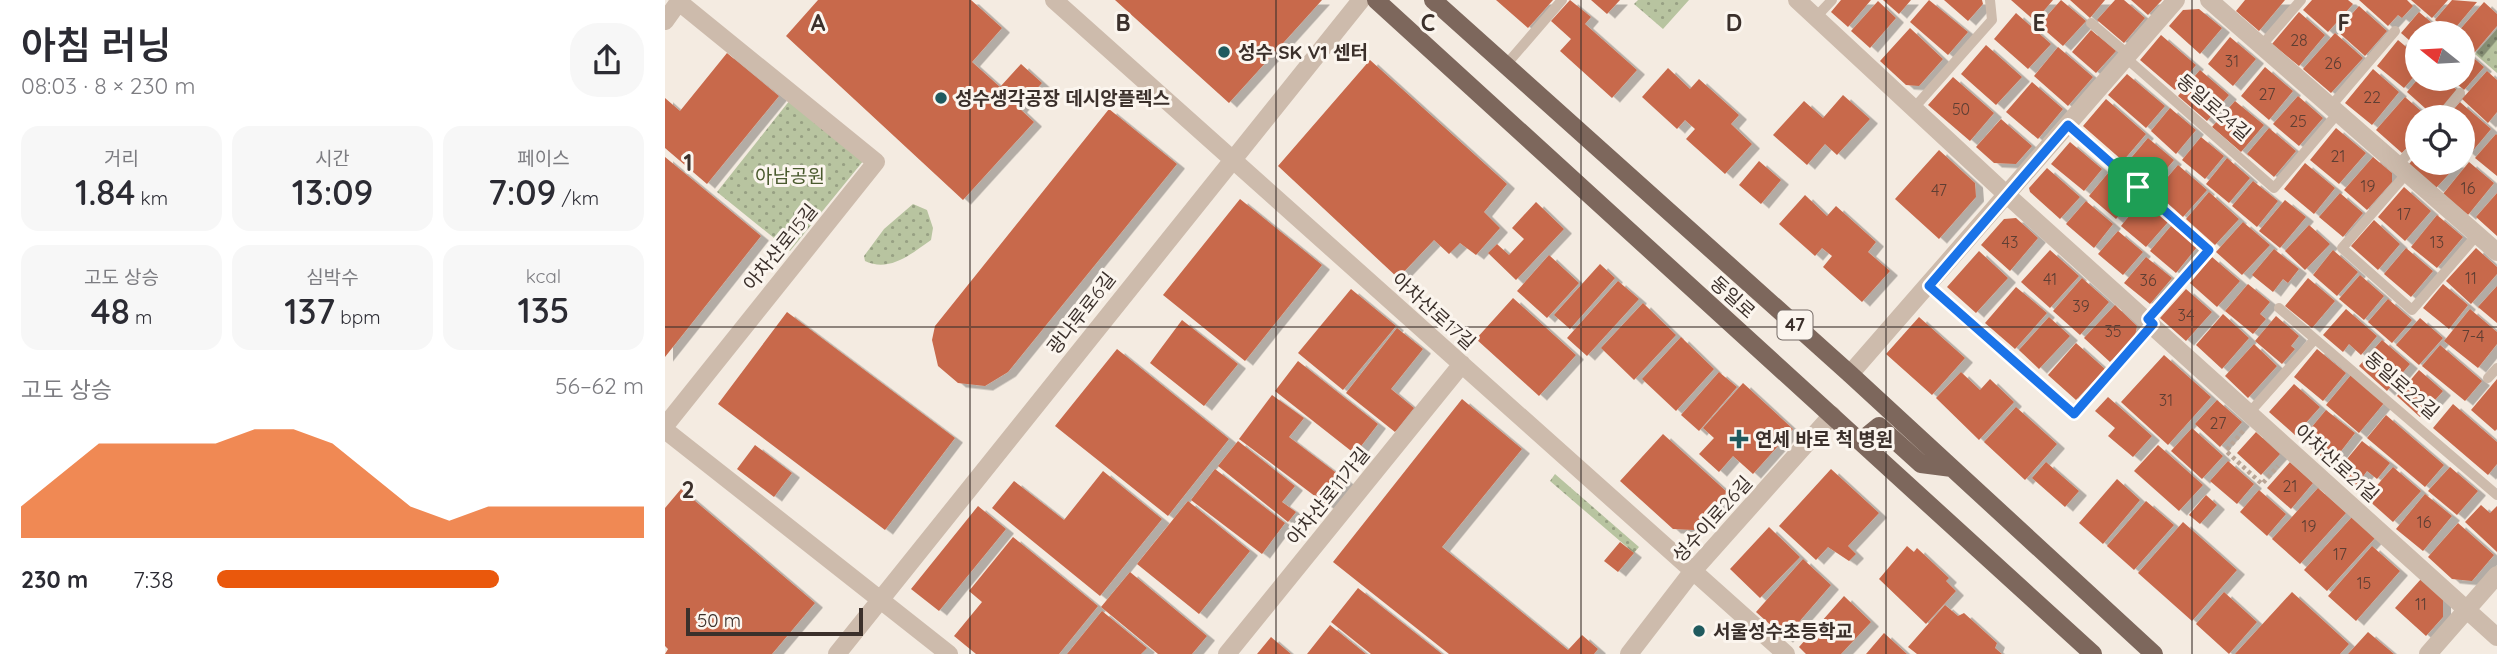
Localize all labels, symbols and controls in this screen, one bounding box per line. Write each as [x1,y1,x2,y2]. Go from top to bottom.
text: A [811,8,826,37]
text: B [1115,8,1131,37]
text: C [1421,8,1435,37]
text: D [1726,8,1742,37]
text: E [2032,8,2046,37]
text: F [2338,8,2350,37]
text: 아침 러닝 [21,21,171,69]
north arrow [2405,21,2475,91]
map controls [2405,21,2475,175]
button: share [570,23,644,97]
house number: 28 [2290,30,2308,50]
place label: 성수 SK V1 센터 [1238,40,1368,64]
marker: 성수 SK V1 센터 [1216,44,1232,60]
house number: 31 [2225,51,2239,71]
house number: 26 [2324,53,2342,73]
street label: 동일로24길 [2172,68,2256,146]
text: 08:03 · 8 × 230 m [21,71,196,100]
house number: 27 [2259,84,2275,104]
place label: 성수생각공장 데시앙플렉스 [955,86,1170,110]
house number: 22 [2363,87,2381,107]
marker: 성수생각공장 데시앙플렉스 [933,90,949,106]
house number: 50 [1952,99,1970,119]
button: locate [2405,105,2475,175]
house number: 25 [2289,111,2307,131]
text: 거리 [104,146,139,170]
text: 시간 [315,146,350,170]
text: 페이스 [517,146,570,170]
house number: 21 [2331,146,2345,166]
text: 1 [684,148,692,177]
pin [2108,157,2168,217]
park label: 아남공원 [755,164,825,188]
icon: arrive [2119,168,2157,206]
text: 1.84 [75,170,135,214]
text: 13:09 [292,170,373,214]
text: 7:09 [488,170,556,214]
house number: 19 [2361,176,2375,196]
house number: 16 [2461,178,2476,198]
house number: 47 [1931,180,1947,200]
text: km [135,186,168,210]
text: /km [556,186,599,210]
street label: 아차산로15길 [738,199,822,295]
house number: 17 [2397,204,2411,224]
house number: 43 [2002,232,2018,252]
house number: 13 [2430,232,2444,252]
text: kcal [526,264,561,288]
text: 고도 상승 [84,265,159,289]
text: 심박수 [306,265,359,289]
street label: 광나루로6길 [1041,267,1121,359]
street label: 아차산로17길 [1387,267,1481,355]
house number: 11 [2465,268,2477,288]
house number: 41 [2043,269,2057,289]
house number: 36 [2140,270,2157,290]
street label: 동일로 [1705,271,1761,323]
text: 135 [518,288,569,332]
text: 48 [91,289,130,333]
text: 137 [284,289,335,333]
house number: 39 [2072,296,2090,316]
text: m [130,305,152,329]
text: bpm [335,305,381,329]
house number: 34 [2178,305,2194,325]
road number: 47 [1777,310,1813,340]
house number: 35 [2104,321,2122,341]
house number: 7-4 [2462,326,2484,346]
street label: 동일로22길 [2360,346,2444,424]
text: 56–62 m [555,371,644,400]
text: 고도 상승 [21,375,112,404]
house number: 31 [2159,390,2173,410]
house number: 27 [2210,413,2226,433]
street label: 아차산로21길 [2290,419,2384,507]
place label: 연세 바로 척 병원 [1755,427,1893,451]
marker: 연세 바로 척 병원 [1729,429,1749,449]
street label: 아차산로11가길 [1281,442,1375,550]
street label: 성수이로26길 [1667,471,1757,567]
text: 2 [681,475,695,504]
house number: 21 [2283,476,2297,496]
house number: 16 [2417,512,2432,532]
house number: 19 [2302,516,2316,536]
house number: 17 [2333,544,2347,564]
text: 230 m [21,565,88,594]
text: 7:38 [133,565,174,594]
house number: 15 [2357,573,2371,593]
house number: 11 [2415,594,2427,614]
scale bar [686,605,863,637]
text: 50 m [697,608,741,632]
place label: 서울성수초등학교 [1713,619,1853,643]
marker: 서울성수초등학교 [1691,623,1707,639]

